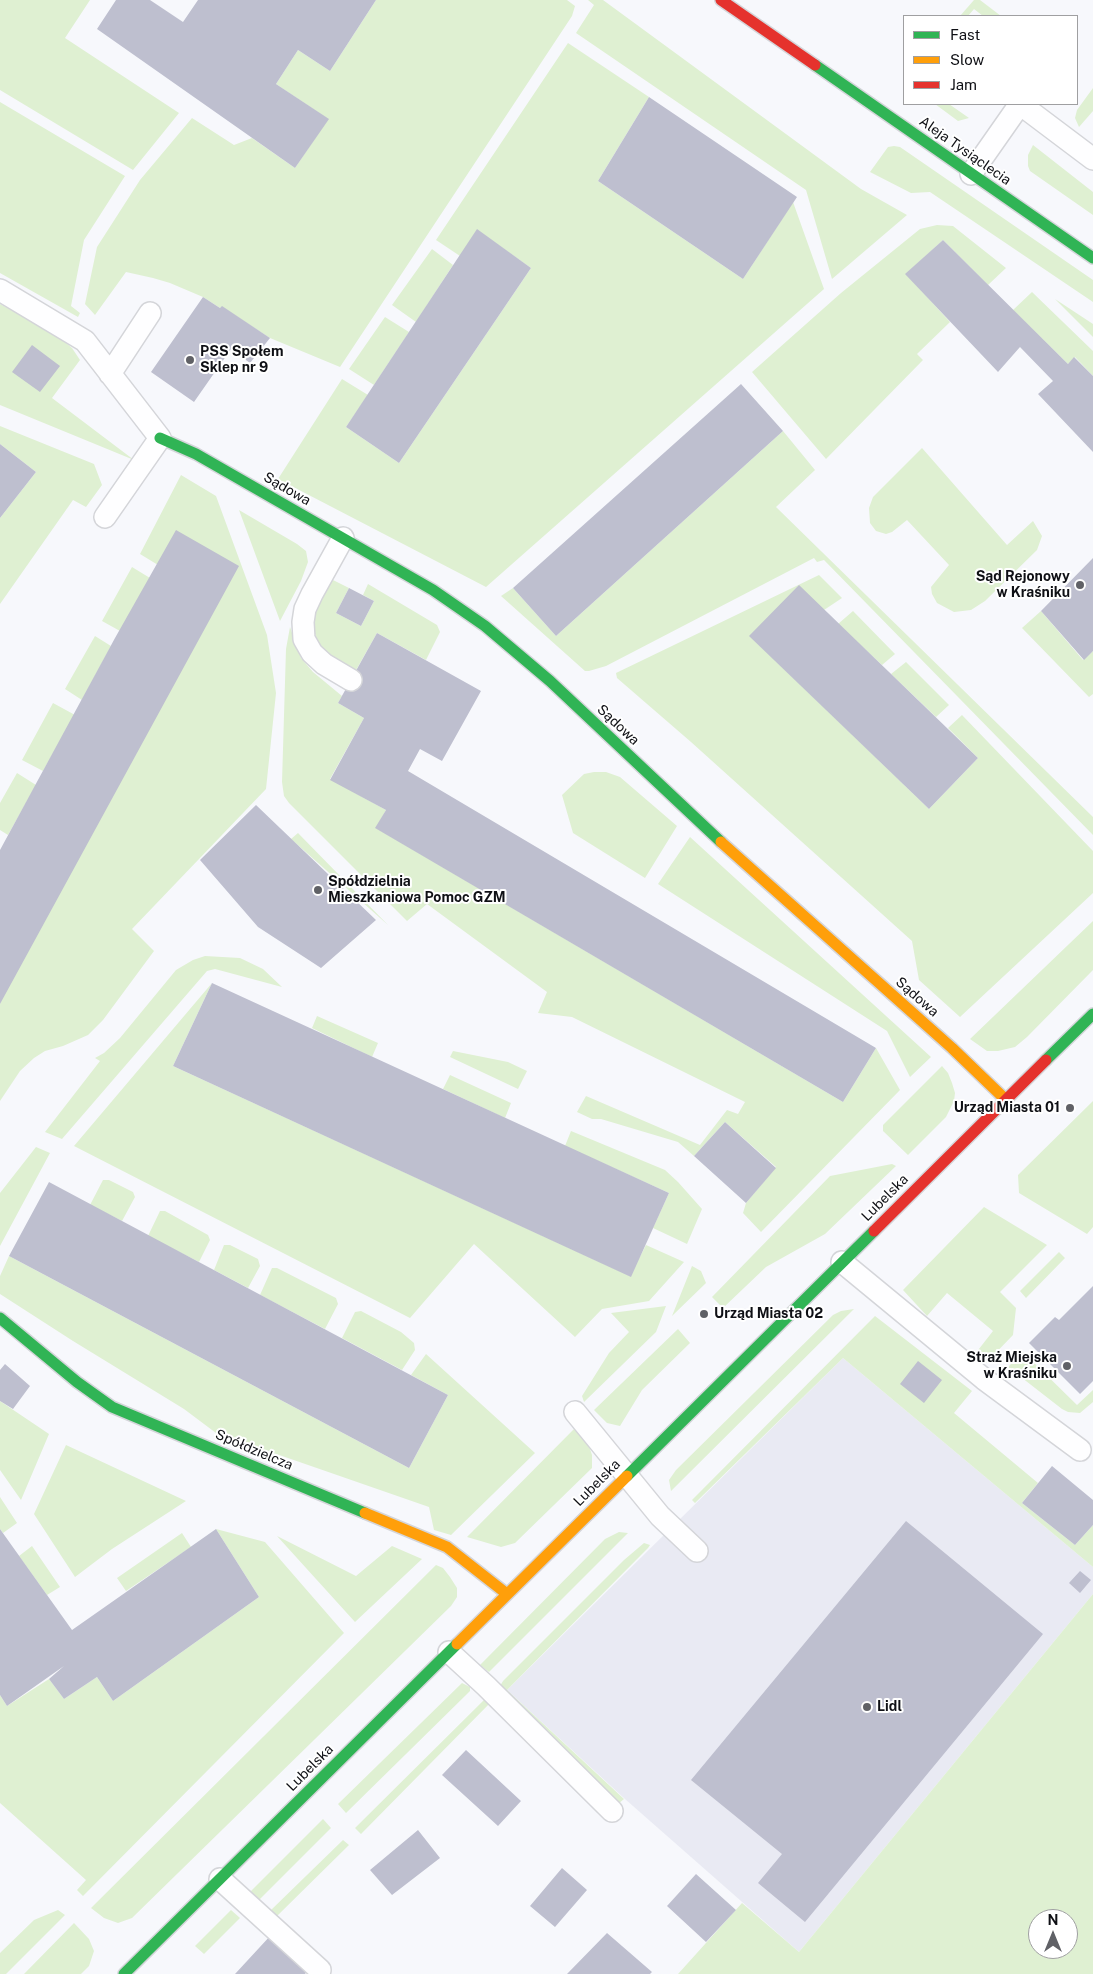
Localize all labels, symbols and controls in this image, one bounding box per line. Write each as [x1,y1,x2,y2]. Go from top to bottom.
legend [903,15,1078,105]
text: Fast [950,26,980,43]
text: Slow [950,51,984,68]
text: Jam [950,76,977,93]
street label: Aleja Tysiąclecia [916,113,1014,189]
place label: PSS Społem Sklep nr 9 [200,344,283,377]
marker: PSS Społem Sklep nr 9 [184,354,196,366]
street label: Sądowa [260,469,314,509]
place label: Sąd Rejonowy w Kraśniku [976,569,1070,602]
marker: Sąd Rejonowy w Kraśniku [1074,579,1086,591]
street label: Sądowa [593,701,643,749]
place label: Spółdzielnia Mieszkaniowa Pomoc GZM [328,874,506,906]
marker: Spółdzielnia Mieszkaniowa Pomoc GZM [312,884,324,896]
street label: Sądowa [892,974,942,1020]
place label: Urząd Miasta 01 [954,1100,1060,1116]
marker: Urząd Miasta 01 [1064,1102,1076,1114]
street label: Lubelska [858,1171,912,1225]
place label: Urząd Miasta 02 [714,1306,823,1322]
marker: Urząd Miasta 02 [698,1308,710,1320]
place label: Straż Miejska w Kraśniku [966,1350,1057,1382]
marker: Straż Miejska w Kraśniku [1061,1360,1073,1372]
street label: Spółdzielcza [213,1426,295,1474]
street label: Lubelska [570,1456,624,1510]
place label: Lidl [877,1699,902,1715]
marker: Lidl [861,1701,873,1713]
street label: Lubelska [283,1741,337,1795]
north arrow [1028,1909,1078,1959]
text: N [1048,1912,1058,1928]

